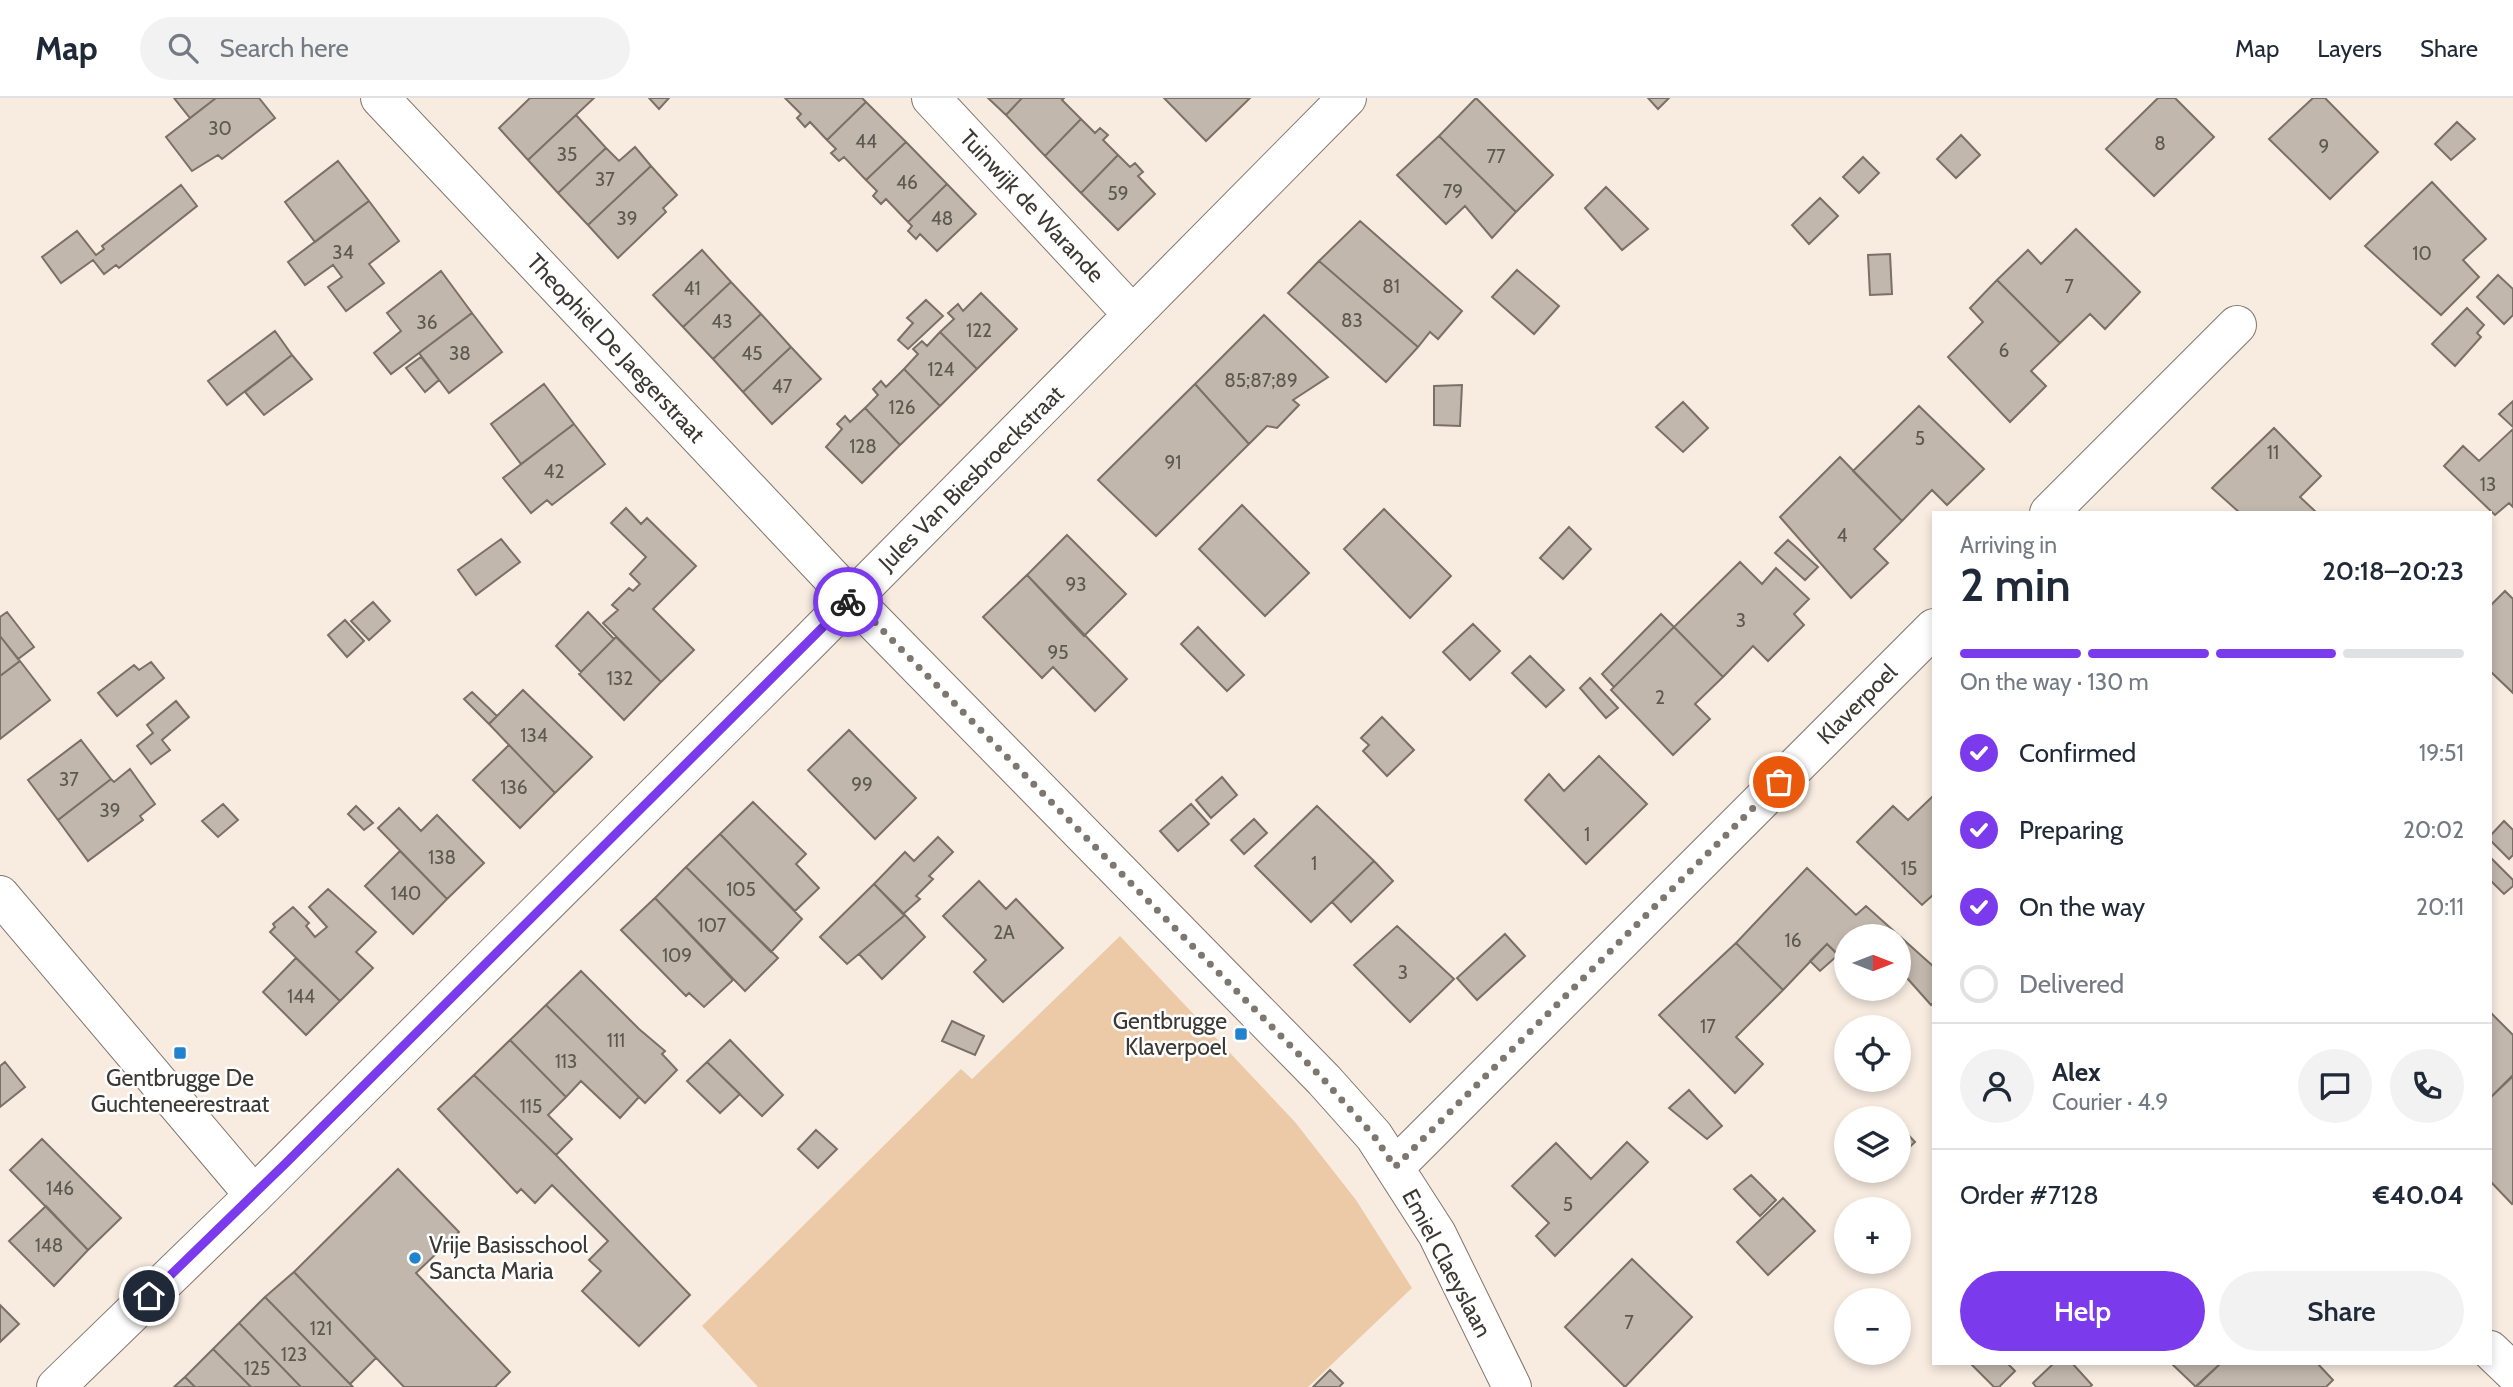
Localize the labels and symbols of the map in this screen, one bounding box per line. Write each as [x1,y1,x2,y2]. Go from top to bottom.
house number: 30 [208,117,232,140]
street label: Tuinwijk de Warande [954,124,1110,288]
house number: 44 [855,130,877,153]
house number: 8 [2154,132,2166,155]
house number: 9 [2319,135,2329,158]
house number: 35 [557,143,577,166]
house number: 77 [1486,145,1506,168]
house number: 37 [595,168,615,191]
house number: 46 [896,171,918,194]
house number: 79 [1443,180,1463,203]
house number: 59 [1107,182,1129,205]
house number: 39 [616,207,638,230]
house number: 48 [931,207,953,230]
house number: 34 [332,241,354,264]
house number: 10 [2412,242,2432,265]
street label: Theophiel De Jaegerstraat [521,248,711,448]
house number: 81 [1382,275,1400,298]
house number: 7 [2064,275,2074,298]
house number: 41 [683,277,701,300]
house number: 83 [1341,309,1363,332]
house number: 43 [711,310,733,333]
house number: 36 [416,311,438,334]
house number: 122 [966,319,992,342]
house number: 6 [1999,339,2009,362]
house number: 38 [449,342,471,365]
house number: 45 [741,342,763,365]
house number: 124 [927,358,955,381]
house number: 85;87;89 [1224,369,1298,392]
house number: 47 [772,375,793,398]
street label: Jules Van Biesbroeckstraat [872,379,1070,577]
house number: 126 [889,396,915,419]
house number: 5 [1915,427,1925,450]
house number: 128 [849,435,877,458]
house number: 11 [2267,441,2279,464]
house number: 91 [1165,451,1182,474]
house number: 42 [544,460,564,483]
house number: 13 [2480,473,2496,496]
house number: 4 [1837,524,1848,547]
courier [813,567,883,637]
house number: 93 [1065,573,1087,596]
house number: 3 [1736,609,1746,632]
house number: 95 [1047,641,1069,664]
street label: Klaverpoel [1811,658,1903,750]
house number: 132 [607,667,633,690]
house number: 2 [1655,686,1665,709]
house number: 134 [520,724,548,747]
pin [1749,752,1809,812]
house number: 37 [59,768,79,791]
house number: 99 [851,773,873,796]
house number: 136 [500,776,528,799]
house number: 39 [99,799,121,822]
house number: 1 [1584,823,1590,846]
house number: 138 [428,846,456,869]
house number: 1 [1311,852,1317,875]
house number: 15 [1901,857,1917,880]
house number: 105 [726,878,756,901]
house number: 140 [391,882,421,905]
house number: 107 [698,914,727,937]
house number: 2A [993,921,1015,944]
north arrow [1834,924,1911,1001]
house number: 16 [1785,929,1802,952]
house number: 109 [662,944,692,967]
house number: 3 [1398,961,1408,984]
house number: 144 [287,985,315,1008]
place label: Gentbrugge Klaverpoel [1113,1007,1228,1061]
house number: 17 [1700,1015,1716,1038]
marker: Gentbrugge Klaverpoel [1233,1026,1249,1042]
house number: 111 [607,1029,625,1052]
marker: Gentbrugge De Guchteneerestraat [172,1045,188,1061]
house number: 113 [555,1050,577,1073]
place label: Gentbrugge De Guchteneerestraat [91,1064,270,1118]
house number: 115 [520,1095,542,1118]
house number: 146 [46,1177,74,1200]
street label: Emiel Claeyslaan [1396,1184,1498,1342]
house number: 5 [1563,1193,1573,1216]
place label: Vrije Basisschool Sancta Maria [429,1231,589,1285]
house number: 148 [35,1234,63,1257]
marker: Vrije Basisschool Sancta Maria [407,1250,423,1266]
pin [119,1266,179,1326]
house number: 7 [1624,1311,1634,1334]
house number: 121 [310,1317,332,1340]
house number: 123 [281,1343,307,1366]
house number: 125 [244,1357,270,1380]

